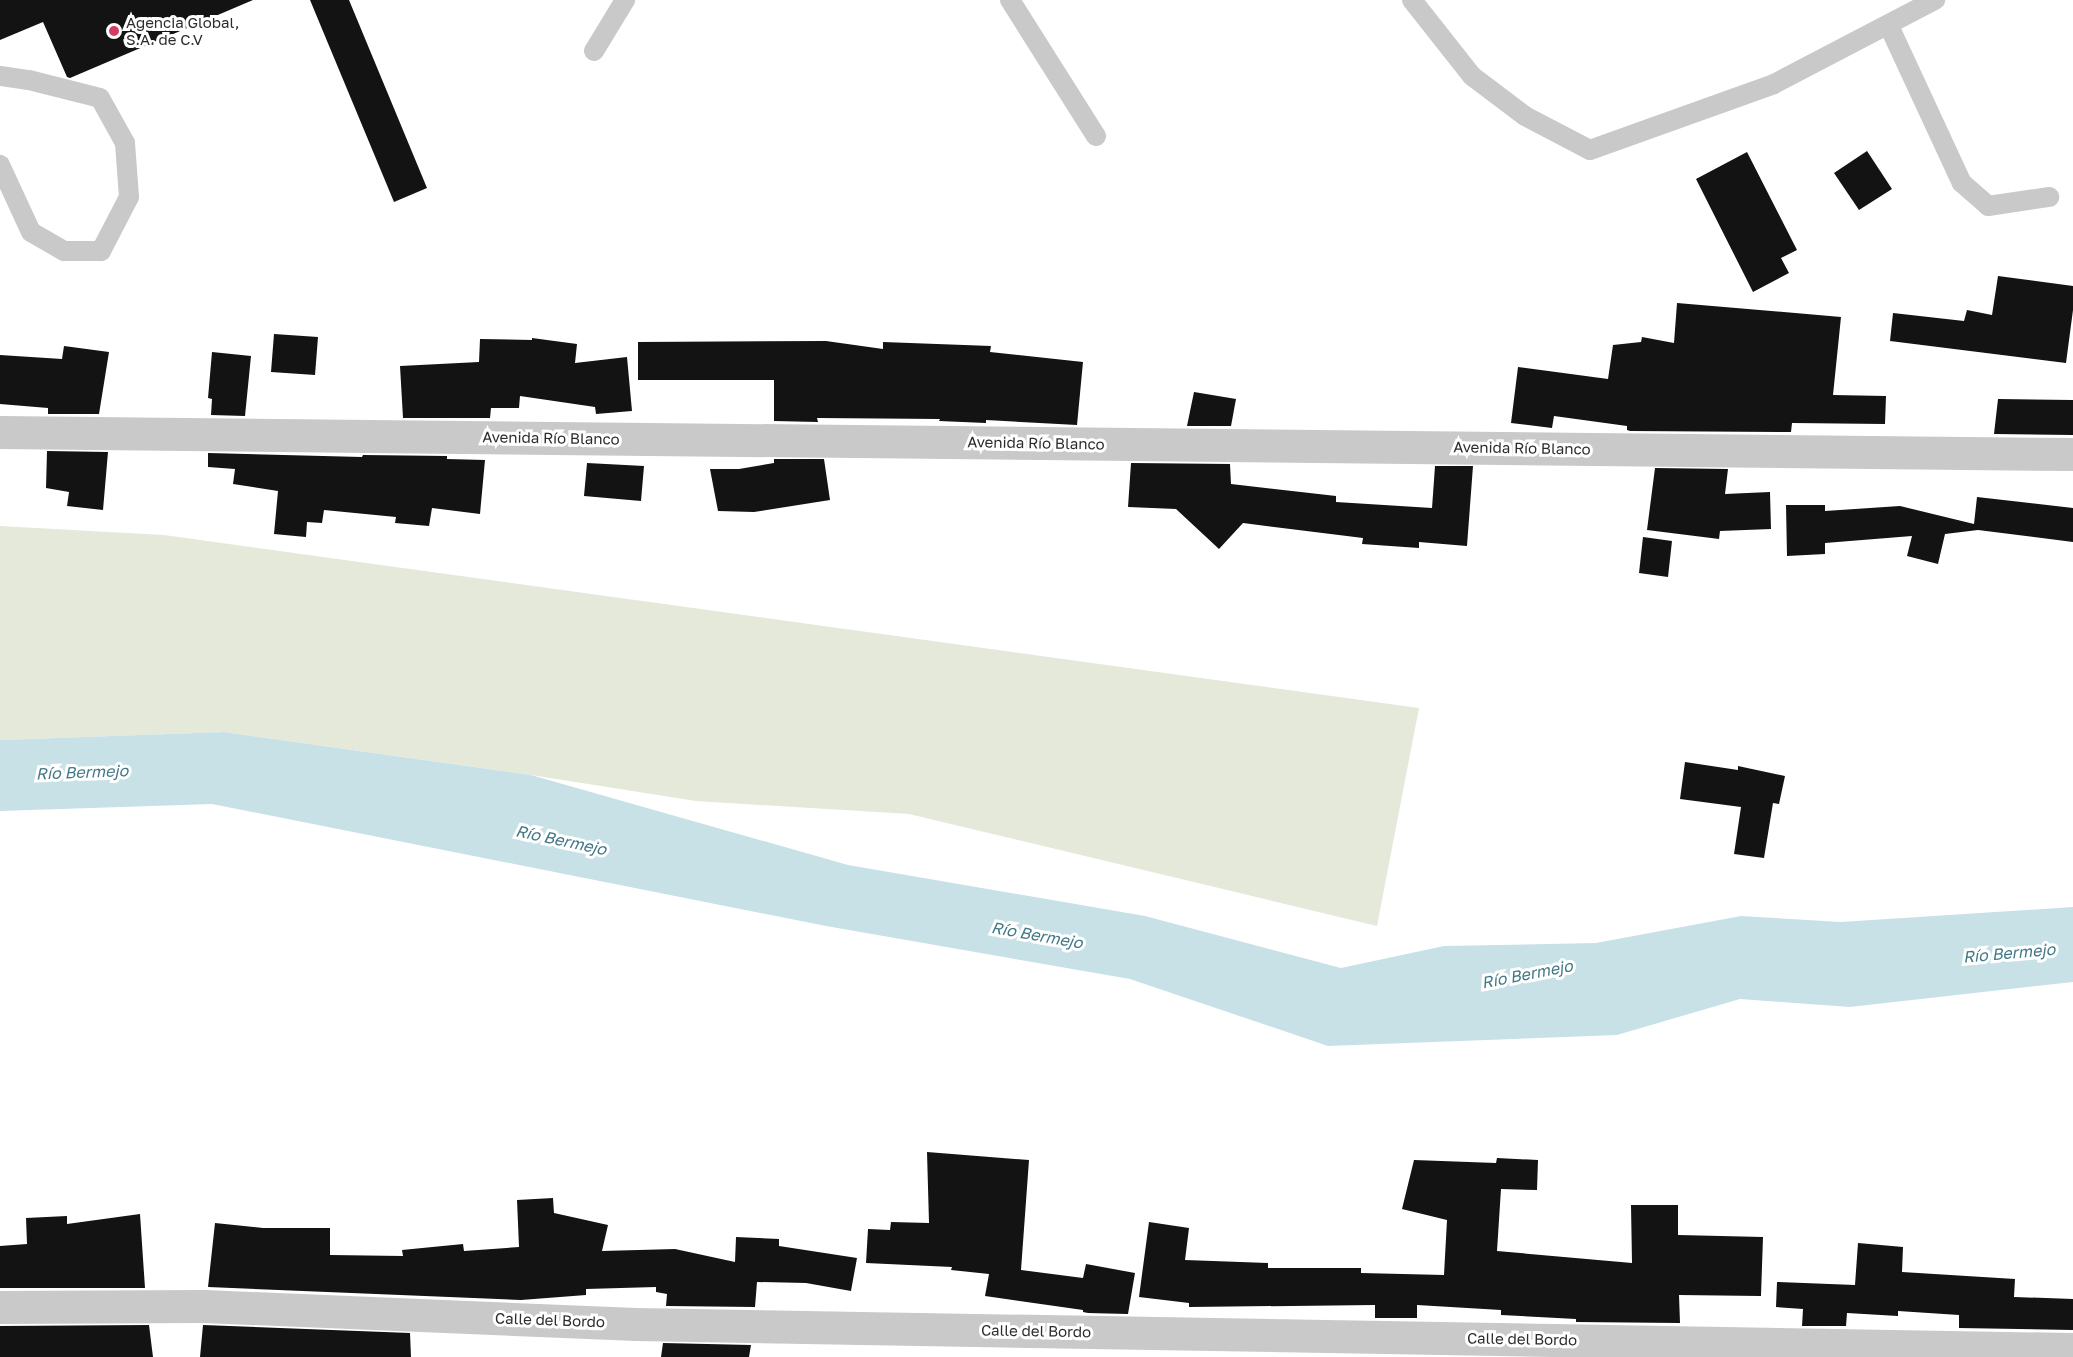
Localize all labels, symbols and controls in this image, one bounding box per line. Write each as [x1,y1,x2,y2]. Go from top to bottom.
place label: Agencia Global, S.A. de C.V [126,13,239,48]
marker: Agencia Global, S.A. de C.V [107,24,121,38]
street label: Avenida Río Blanco [482,428,620,448]
street label: Avenida Río Blanco [967,433,1105,453]
street label: Avenida Río Blanco [1453,438,1591,458]
water label: Río Bermejo [36,761,128,783]
water label: Río Bermejo [514,821,608,859]
water label: Río Bermejo [990,918,1084,952]
water label: Río Bermejo [1962,939,2056,967]
water label: Río Bermejo [1480,956,1574,992]
street label: Calle del Bordo [495,1309,605,1331]
street label: Calle del Bordo [981,1321,1091,1341]
street label: Calle del Bordo [1467,1329,1577,1349]

